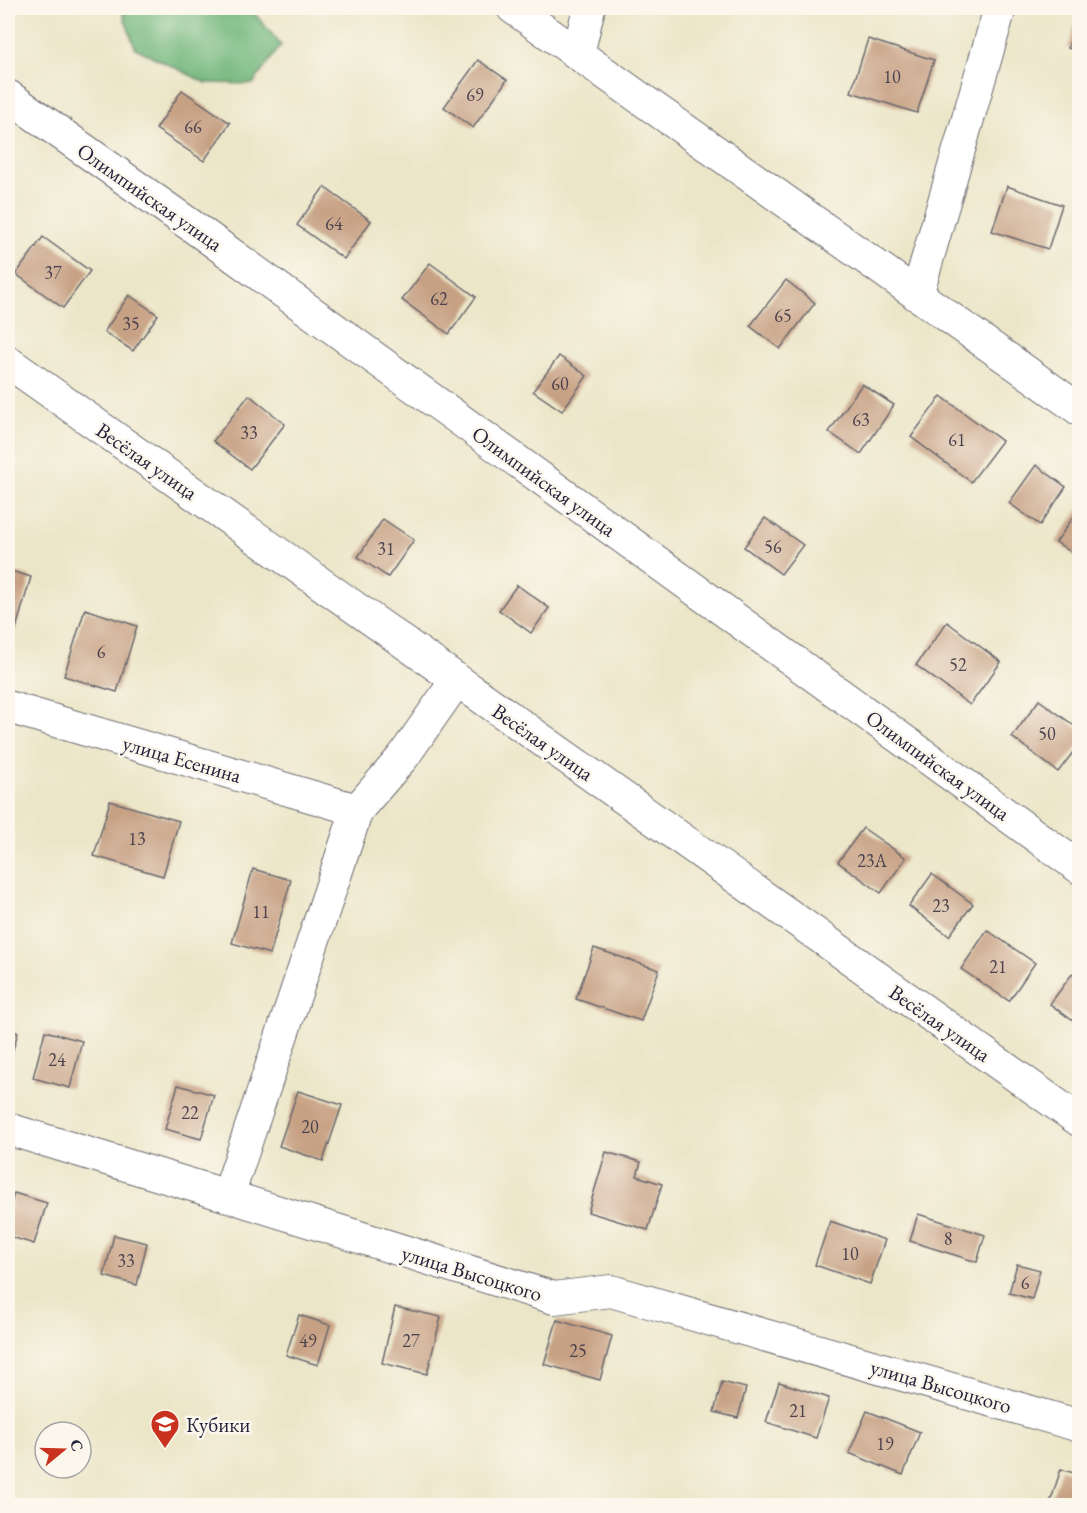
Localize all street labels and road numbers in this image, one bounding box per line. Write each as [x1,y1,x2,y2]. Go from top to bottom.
street label: Олимпийская улица [72,137,228,258]
street label: Весёлая улица [91,416,203,506]
street label: Олимпийская улица [467,420,622,543]
street label: Весёлая улица [487,697,599,787]
street label: Олимпийская улица [861,704,1016,827]
street label: улица Есенина [120,729,245,789]
street label: Весёлая улица [884,978,996,1068]
street label: улица Высоцкого [398,1239,546,1307]
street label: улица Высоцкого [867,1353,1015,1419]

